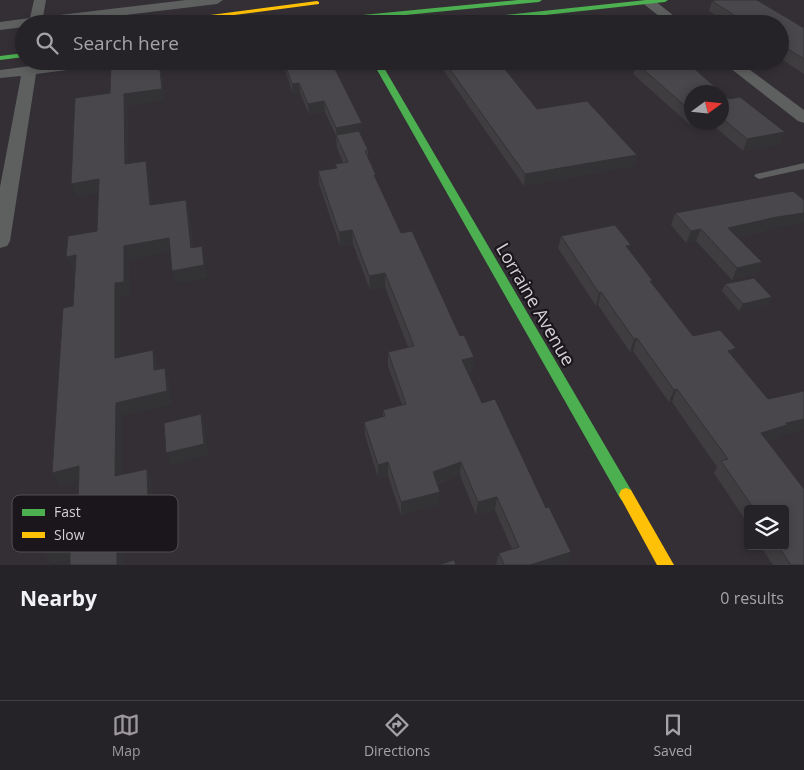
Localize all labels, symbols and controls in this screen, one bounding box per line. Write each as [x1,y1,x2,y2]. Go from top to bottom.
search box [15,15,789,70]
icon: search [33,29,61,57]
text: Search here [73,30,179,56]
north arrow [684,85,729,130]
street label: Lorraine Avenue [491,238,581,370]
legend [12,495,178,552]
text: Fast [54,502,81,521]
map controls [744,505,789,550]
button: layers [744,505,789,550]
text: Slow [54,525,85,544]
text: Nearby [20,584,97,612]
text: 0 results [720,587,784,609]
tab: Map [112,711,141,760]
tab: Directions [364,711,430,760]
tab: Saved [653,711,692,760]

